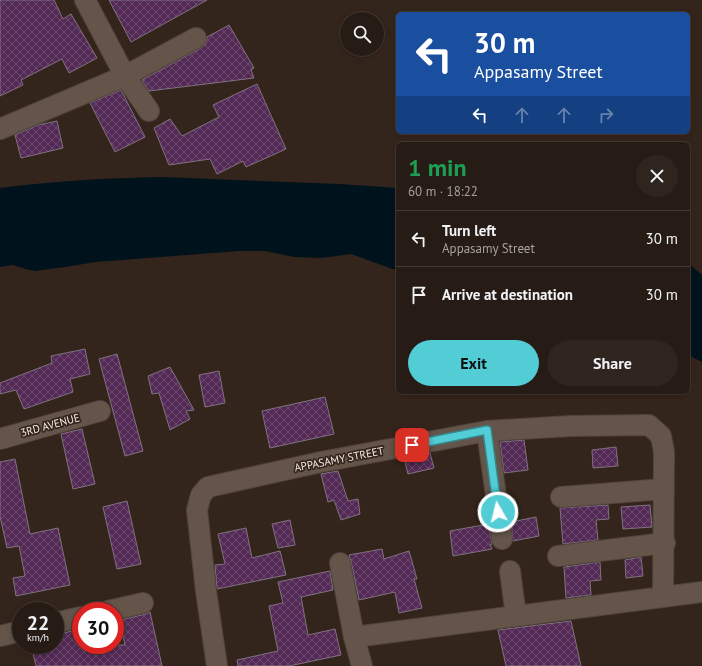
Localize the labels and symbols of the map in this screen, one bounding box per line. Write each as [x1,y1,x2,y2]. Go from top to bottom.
street label: 3RD AVENUE [19,410,81,440]
pin [395,428,429,462]
street label: APPASAMY STREET [293,443,385,475]
position arrow [477,491,519,533]
speed limit sign: 30 [72,602,124,654]

